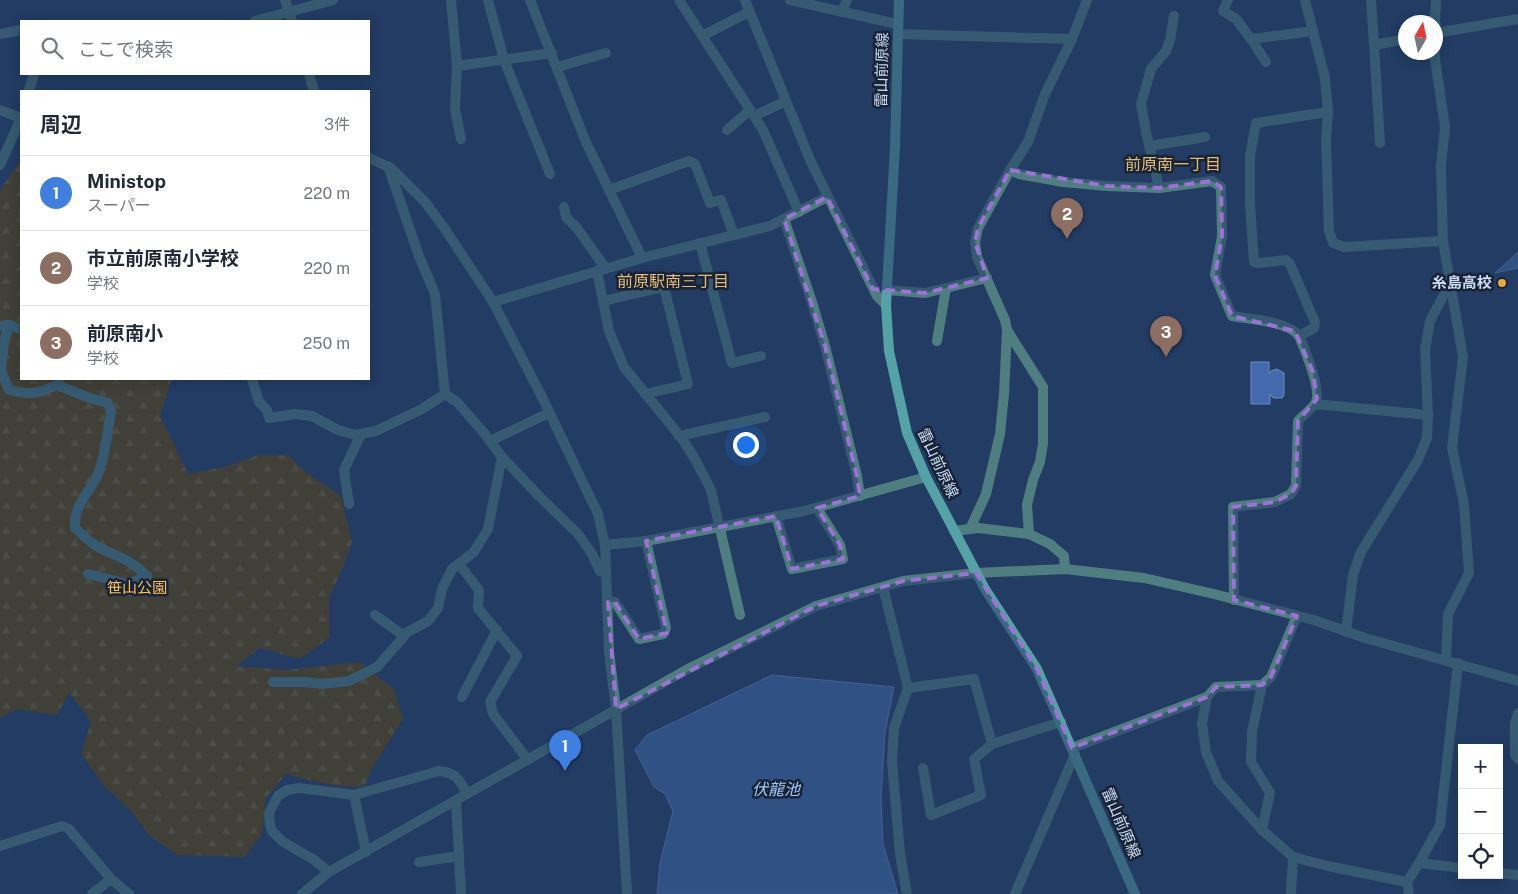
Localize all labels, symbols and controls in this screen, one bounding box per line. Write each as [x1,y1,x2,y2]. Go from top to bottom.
north arrow [1398,15,1443,60]
search box [20,20,370,75]
street label: 雷山前原線 [872,32,891,108]
icon: search [38,34,66,62]
text: ここで検索 [78,38,173,60]
text: 周辺 [40,112,82,137]
text: 3件 [324,115,350,134]
district label: 前原南一丁目 [1125,155,1221,174]
text: Ministop [87,170,166,192]
text: 1 [53,184,59,203]
text: 220 m [303,184,350,203]
text: スーパー [87,196,151,215]
pin: 2 [1051,198,1083,239]
text: 市立前原南小学校 [87,247,239,269]
text: 2 [51,259,61,278]
text: 220 m [303,259,350,278]
district label: 前原駅南三丁目 [617,272,729,291]
text: 学校 [87,274,119,293]
place label: 糸島高校 [1432,274,1492,291]
marker: 糸島高校 [1496,277,1508,289]
pin: 3 [1150,316,1182,357]
text: 前原南小 [87,322,163,344]
text: 3 [51,334,61,353]
text: 250 m [303,334,350,353]
text: 学校 [87,349,119,368]
street label: 雷山前原線 [915,425,962,500]
your location [733,432,759,458]
park label: 笹山公園 [107,579,167,596]
pin: 1 [549,730,581,771]
map controls [1458,744,1503,879]
button: + [1458,744,1503,789]
water label: 伏龍池 [752,780,802,799]
street label: 雷山前原線 [1099,785,1144,861]
button: − [1458,789,1503,834]
button: locate [1458,834,1503,879]

